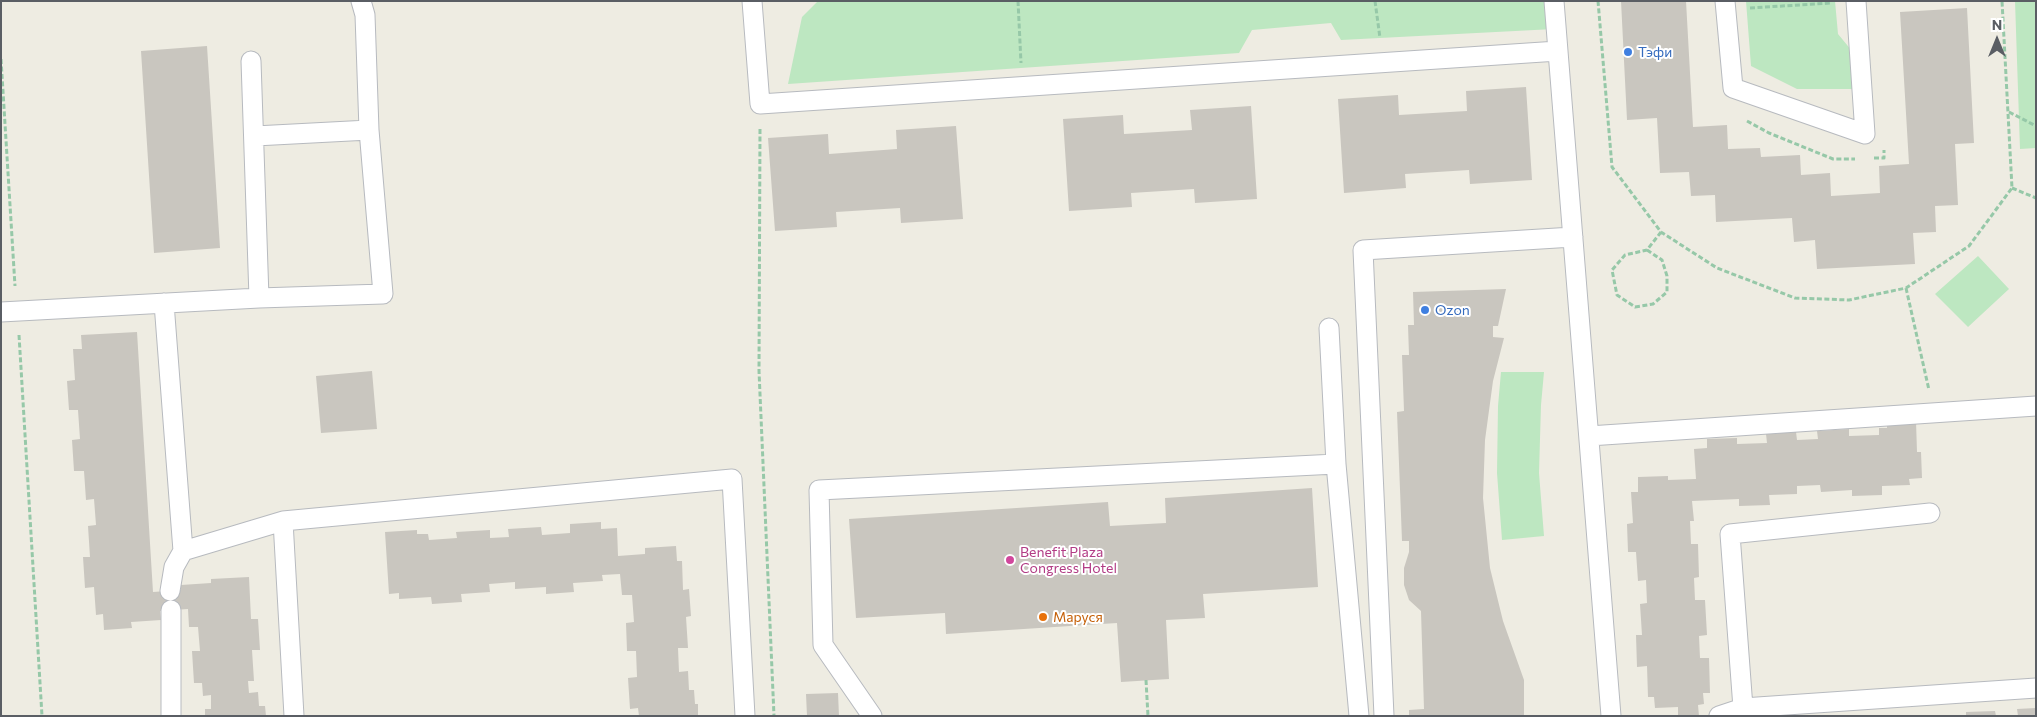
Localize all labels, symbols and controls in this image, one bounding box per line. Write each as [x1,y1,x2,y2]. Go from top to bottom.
north arrow [1972,15,2022,65]
text: N [1992,16,2002,33]
place label: Тэфи [1638,44,1672,60]
marker: Тэфи [1622,46,1634,58]
place label: Ozon [1435,302,1470,318]
marker: Ozon [1419,304,1431,316]
place label: Benefit Plaza Congress Hotel [1020,544,1117,576]
marker: Benefit Plaza Congress Hotel [1004,554,1016,566]
place label: Маруся [1053,609,1103,625]
marker: Маруся [1037,611,1049,623]

